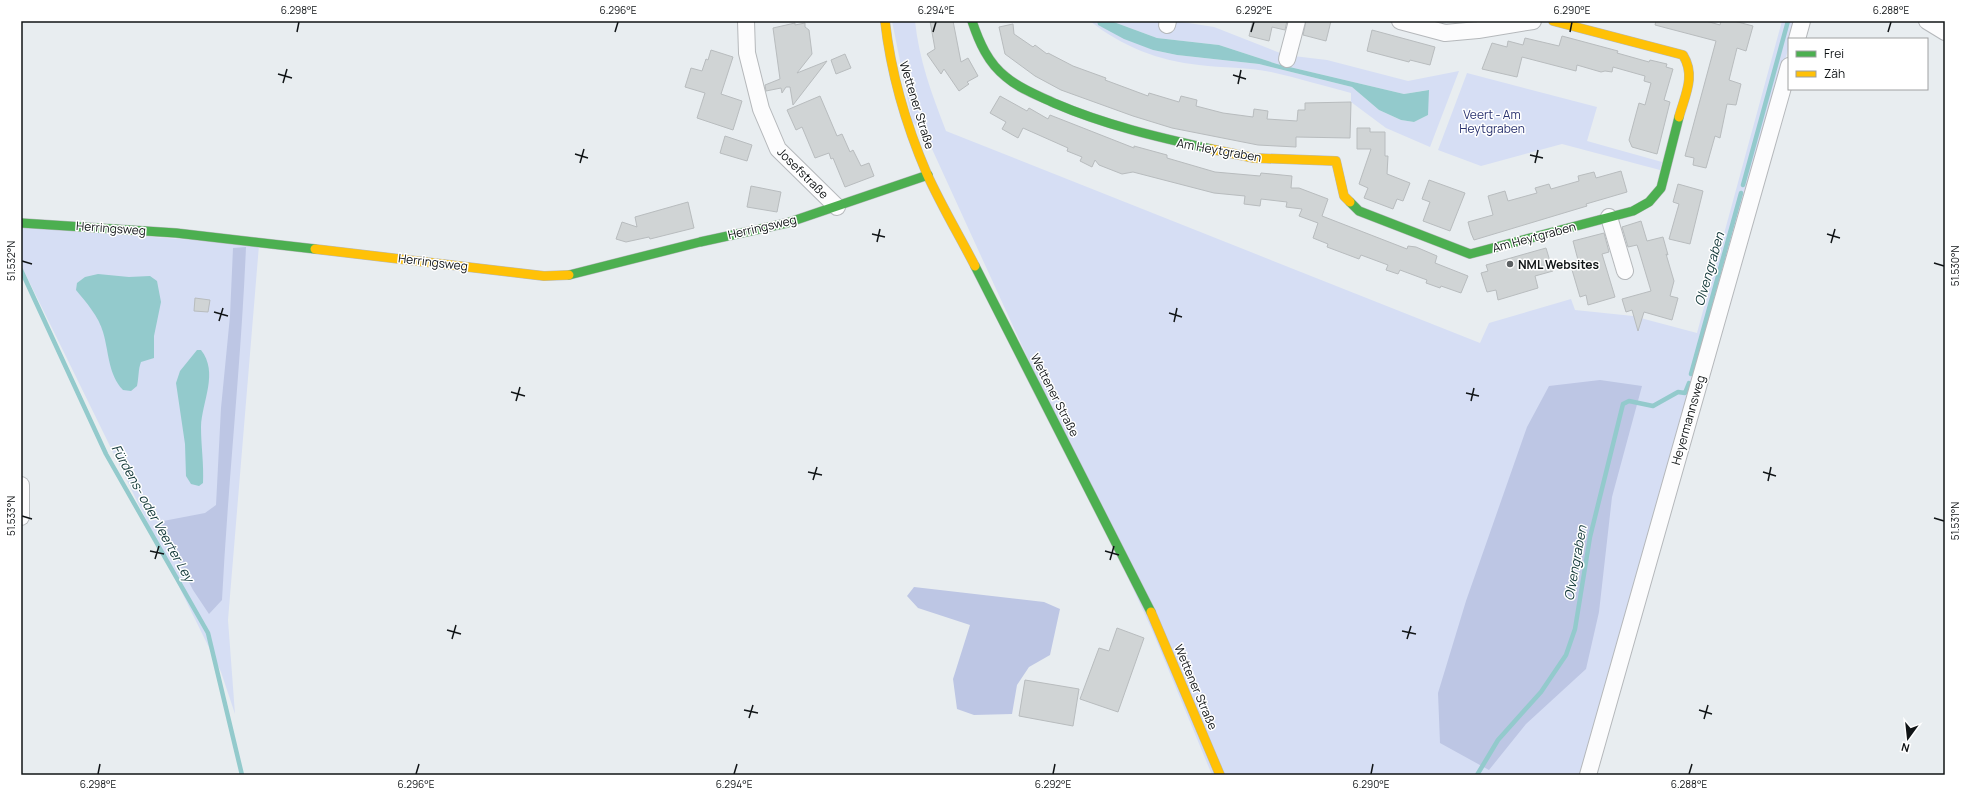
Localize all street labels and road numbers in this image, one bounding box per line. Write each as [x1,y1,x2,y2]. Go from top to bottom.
street label: Wettener Straße [896,59,938,151]
street label: Am Heytgraben [1175,134,1263,166]
street label: Josefstraße [774,144,832,202]
street label: Herringsweg [726,211,798,243]
street label: Herringsweg [75,217,147,239]
street label: Am Heytgraben [1490,218,1578,256]
street label: Herringsweg [397,249,469,275]
street label: Wettener Straße [1027,350,1083,440]
street label: Heyermannsweg [1667,373,1709,467]
street label: Wettener Straße [1170,642,1222,732]

